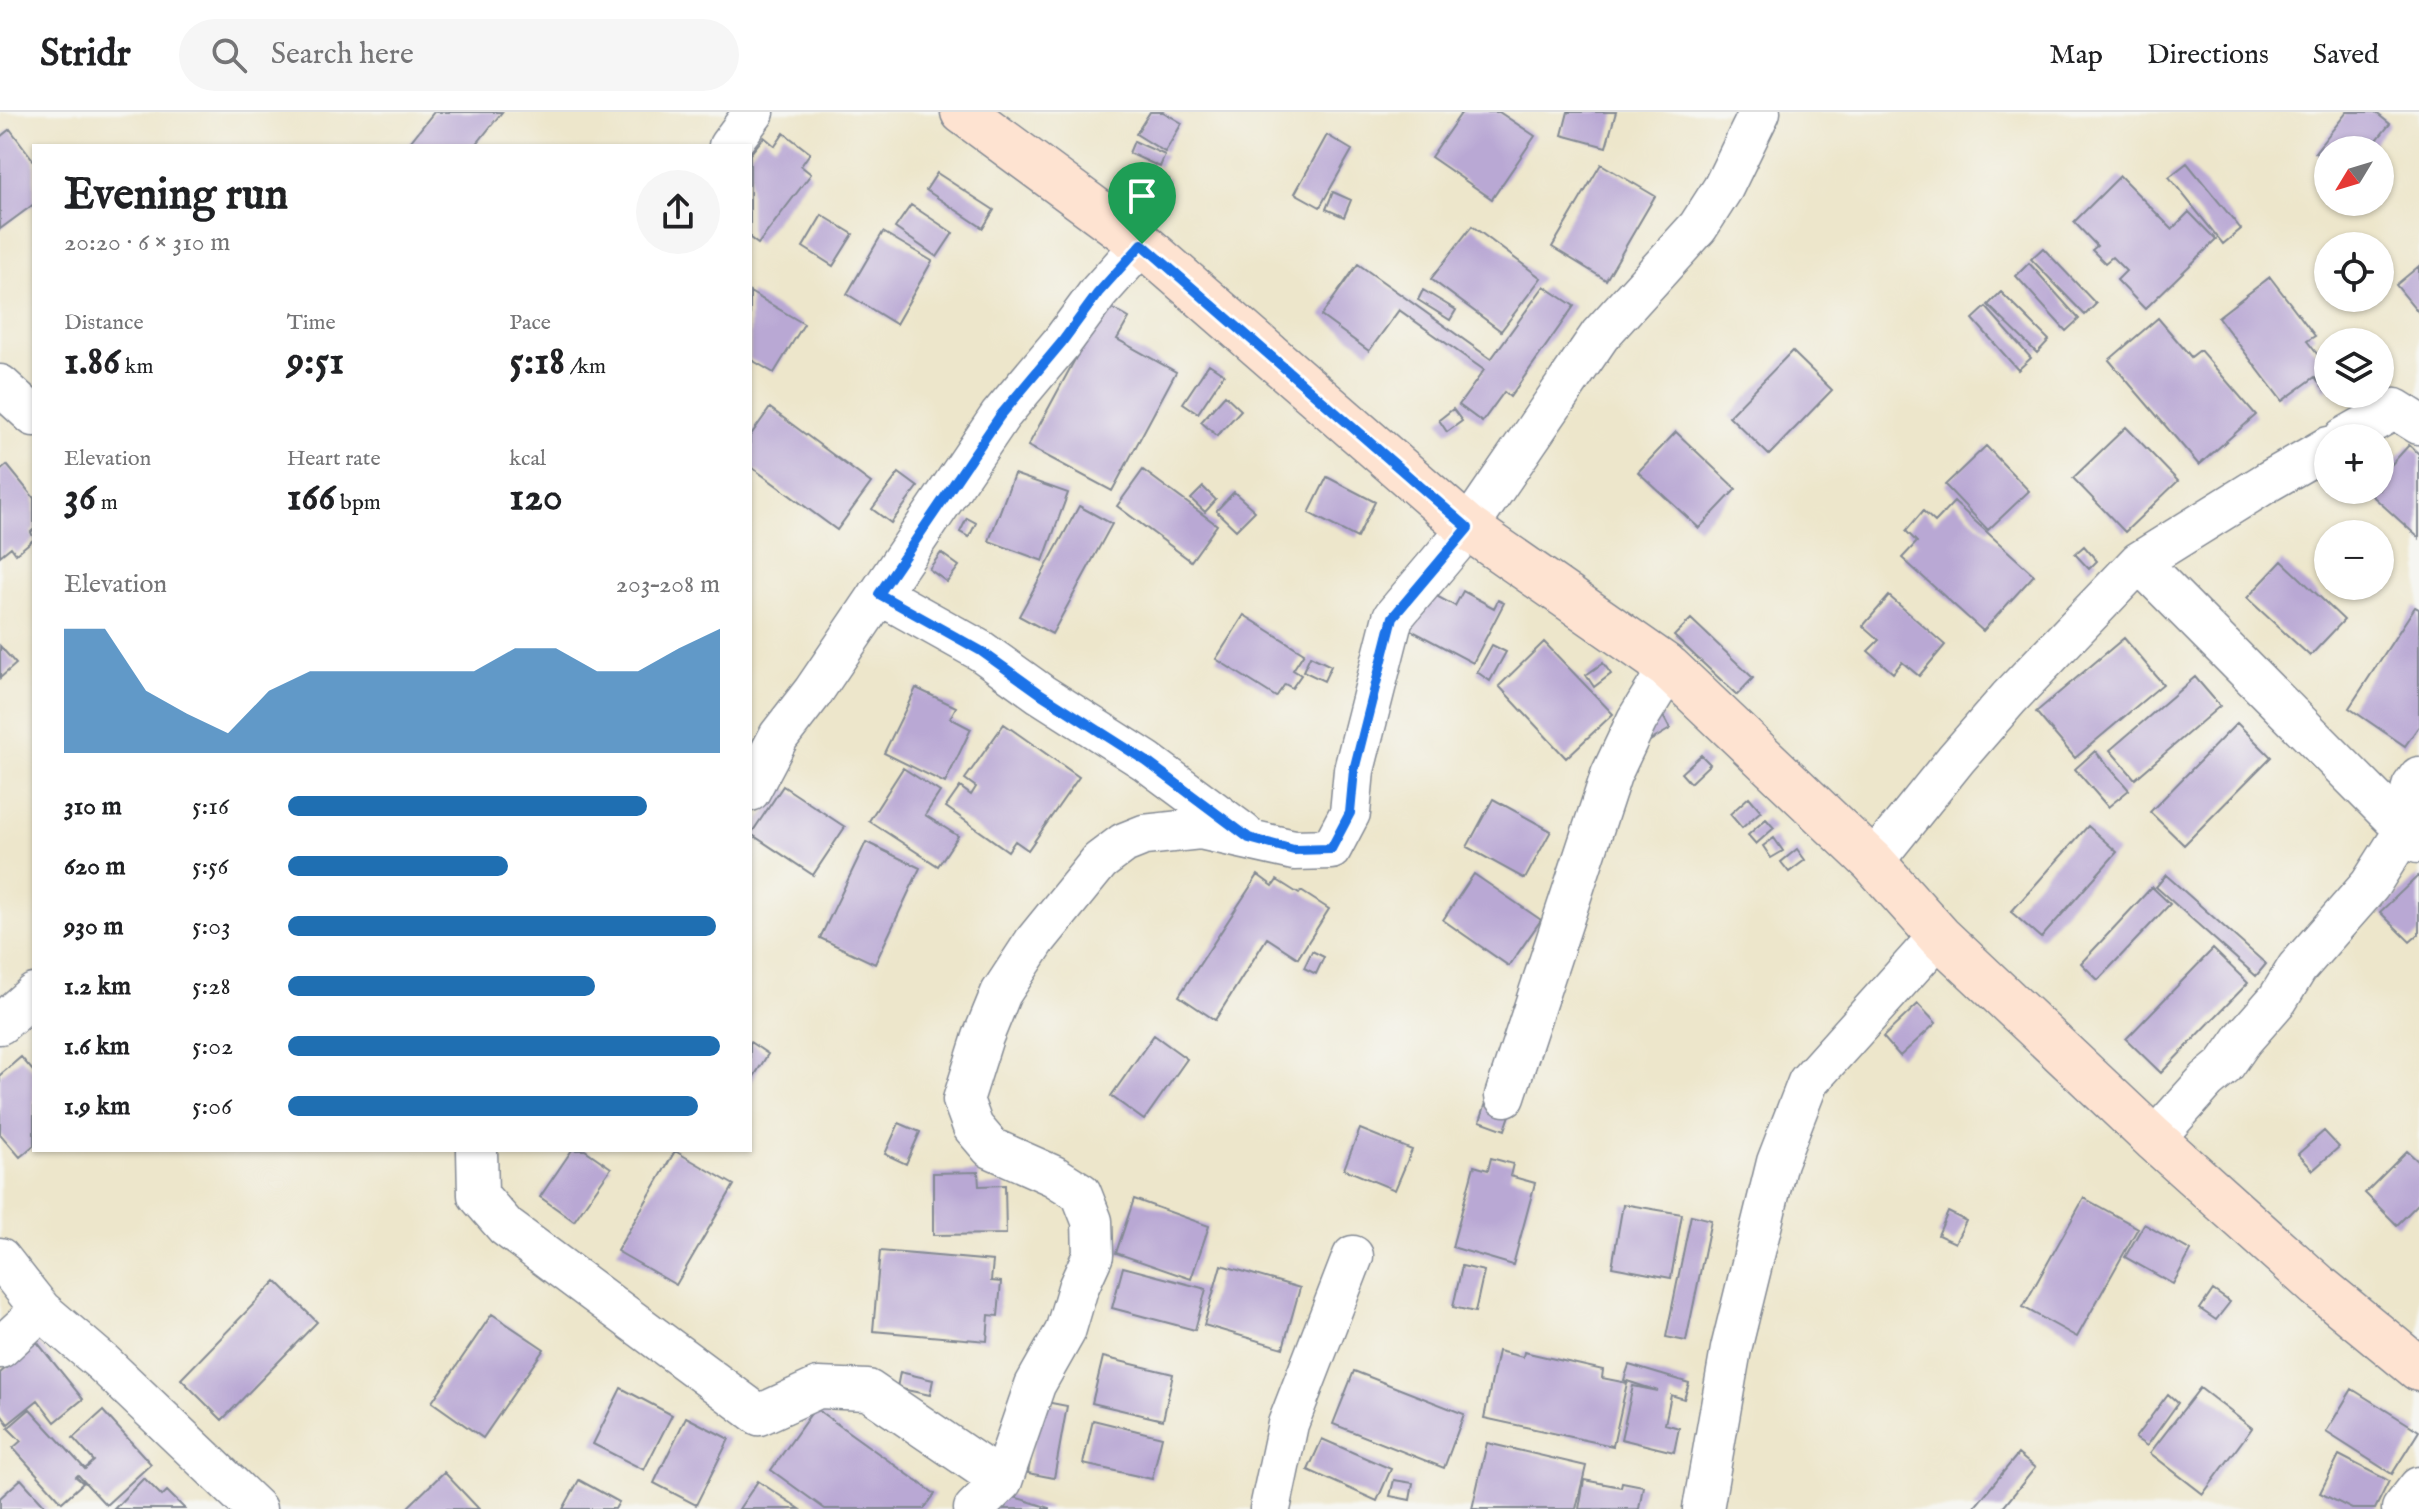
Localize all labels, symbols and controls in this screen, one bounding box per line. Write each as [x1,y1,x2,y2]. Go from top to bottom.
search box [179,19,739,91]
text: Stridr [40,31,131,79]
icon: search [207,33,251,77]
text: Search here [271,36,414,74]
text: Map [2049,38,2103,73]
text: Directions [2147,38,2269,73]
text: Saved [2313,38,2379,73]
north arrow [2314,136,2394,216]
map controls [2314,136,2394,600]
pin [1108,162,1176,244]
text: Evening run [64,168,288,224]
button: share [636,170,720,254]
icon: arrive [1120,174,1164,218]
text: 20:20 · 6 × 310 m [64,226,230,259]
button: locate [2314,232,2394,312]
text: Distance [64,309,144,337]
text: Time [287,309,336,337]
text: Pace [509,309,551,337]
button: layers [2314,328,2394,408]
text: 1.86 [64,337,120,388]
text: 9:51 [287,337,344,388]
text: 5:18 [509,337,565,388]
text: km [120,353,154,381]
text: /km [565,353,606,381]
button: + [2314,424,2394,504]
text: Elevation [64,445,151,473]
text: Heart rate [287,445,381,473]
text: kcal [509,445,546,473]
text: 36 [64,473,96,524]
text: 166 [287,473,335,524]
text: 120 [509,473,563,524]
text: m [96,489,118,517]
text: bpm [335,489,381,517]
button: − [2314,520,2394,600]
text: Elevation [64,568,167,601]
text: 203–208 m [616,568,720,601]
text: 310 m [64,790,122,823]
text: 5:16 [192,790,229,823]
text: 620 m [64,850,126,883]
text: 5:56 [192,850,229,883]
text: 930 m [64,910,124,943]
text: 5:03 [192,910,231,943]
text: 1.2 km [64,970,131,1003]
text: 5:28 [192,970,231,1003]
text: 1.6 km [64,1030,130,1063]
text: 5:02 [192,1030,233,1063]
text: 1.9 km [64,1090,130,1123]
text: 5:06 [192,1090,232,1123]

